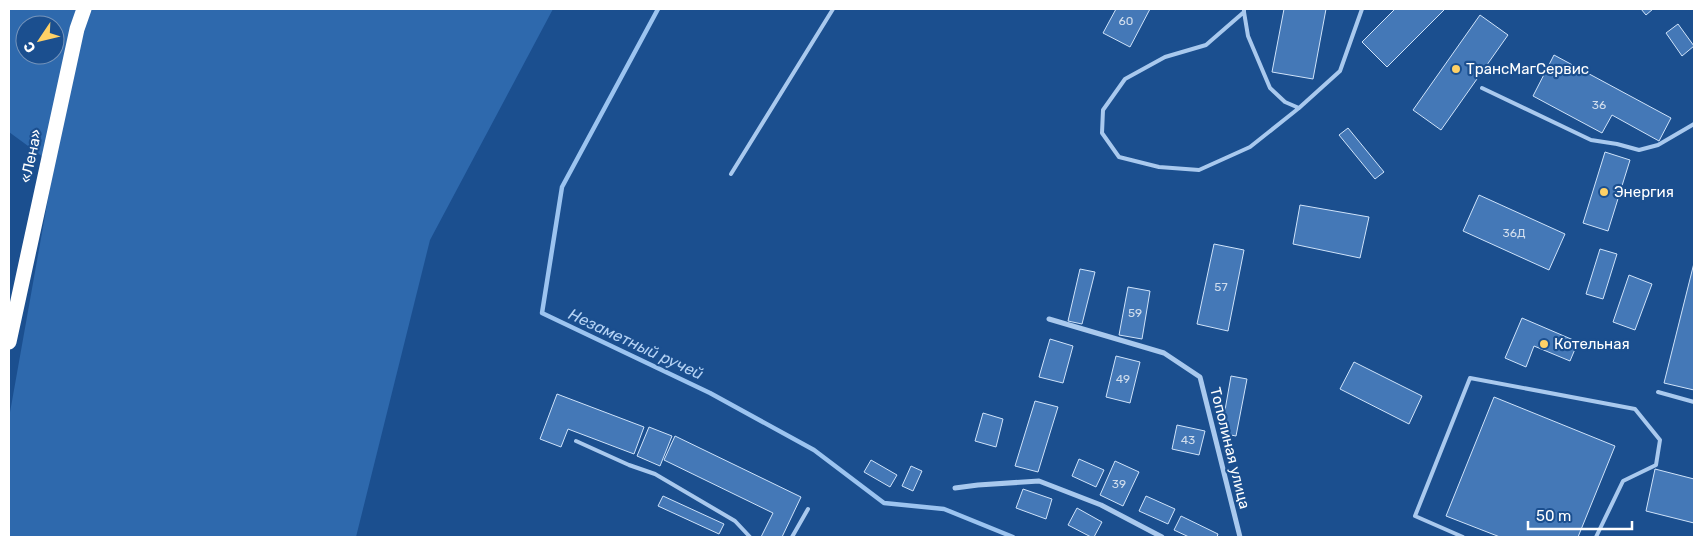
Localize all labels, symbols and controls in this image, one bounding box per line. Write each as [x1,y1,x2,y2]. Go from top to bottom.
house number: 60 [1119,14,1133,28]
north arrow [15,15,65,65]
text: С [20,38,40,56]
place label: ТрансМагСервис [1466,60,1589,78]
marker: ТрансМагСервис [1450,63,1462,75]
house number: 36 [1592,98,1606,112]
street label: «Лена» [17,127,45,185]
place label: Энергия [1614,183,1674,201]
marker: Энергия [1598,186,1610,198]
house number: 36Д [1503,226,1526,240]
house number: 57 [1214,280,1228,294]
water label: Незаметный ручей [566,304,707,384]
house number: 59 [1128,306,1142,320]
place label: Котельная [1554,335,1630,353]
marker: Котельная [1538,338,1550,350]
house number: 49 [1116,372,1130,386]
street label: Тополиная улица [1206,385,1254,511]
house number: 43 [1181,433,1195,447]
house number: 39 [1112,477,1126,491]
scale bar [1528,498,1632,530]
text: 50 m [1536,507,1571,525]

